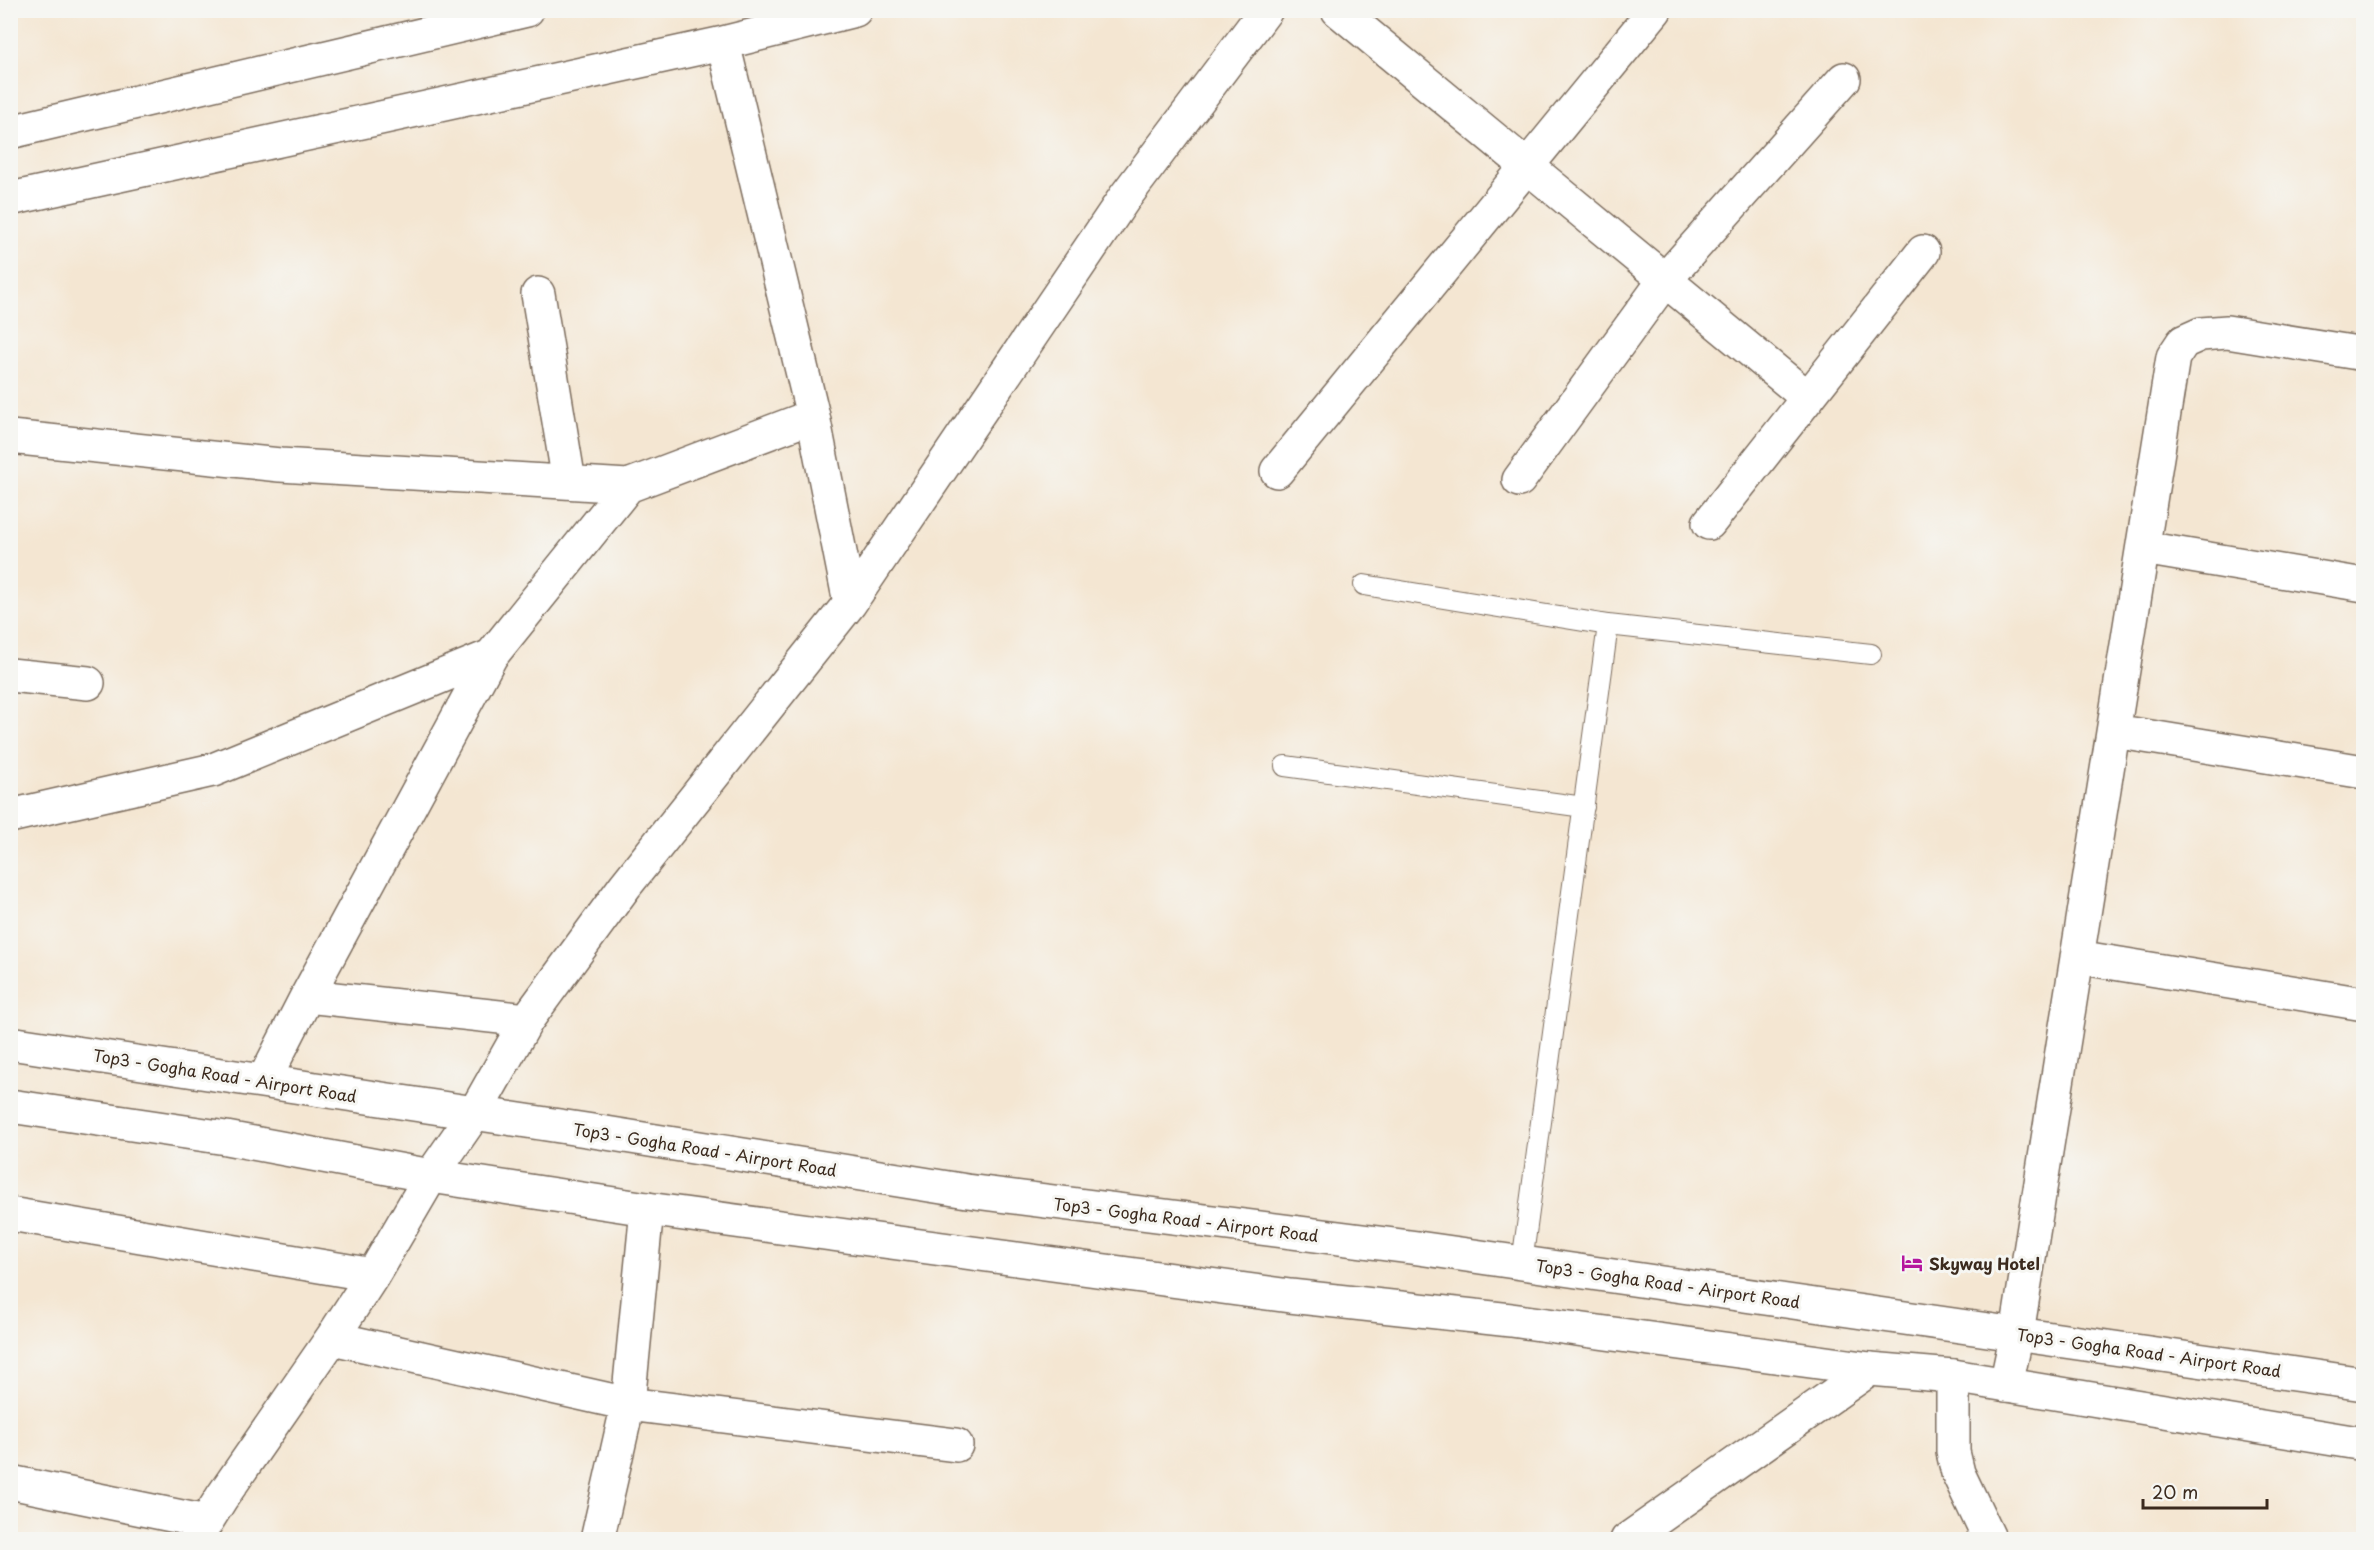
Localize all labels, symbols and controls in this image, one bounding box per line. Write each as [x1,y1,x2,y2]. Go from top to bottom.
street label: Top3 - Gogha Road - Airport Road [91,1042,359,1108]
street label: Top3 - Gogha Road - Airport Road [571,1116,839,1182]
street label: Top3 - Gogha Road - Airport Road [1052,1191,1320,1247]
hotel icon: Skyway Hotel [1900,1251,1924,1275]
place label: Skyway Hotel [1929,1251,2040,1275]
street label: Top3 - Gogha Road - Airport Road [1534,1253,1802,1313]
street label: Top3 - Gogha Road - Airport Road [2015,1322,2283,1382]
scale bar [2143,1472,2268,1510]
text: 20 m [2152,1478,2198,1505]

